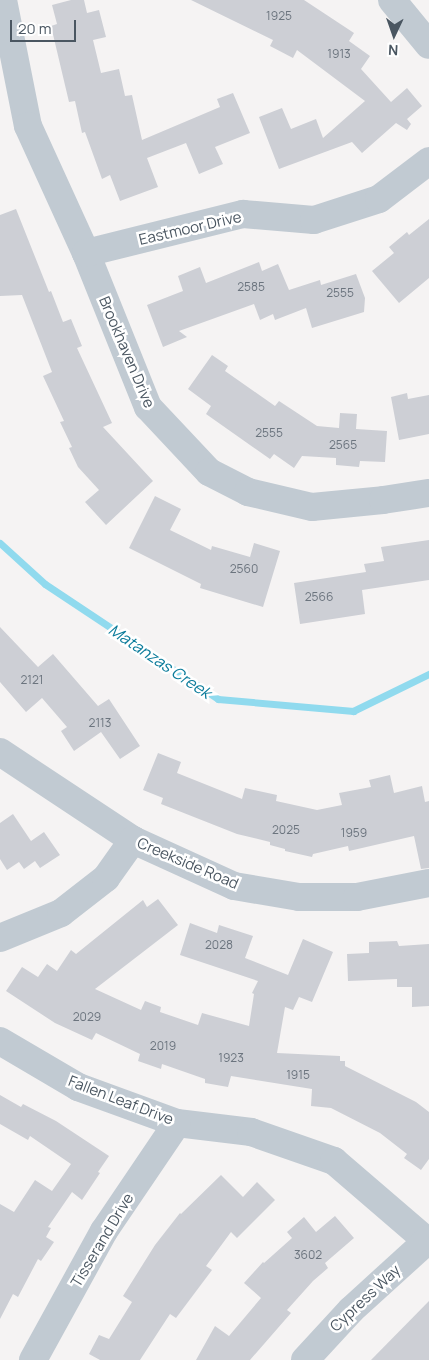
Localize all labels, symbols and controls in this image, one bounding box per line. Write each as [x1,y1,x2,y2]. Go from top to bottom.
house number: 1925 [266,9,292,23]
scale bar [12,10,79,42]
north arrow [369,10,419,60]
text: 20 m [18,18,51,39]
text: N [388,41,399,60]
house number: 1913 [327,47,351,61]
street label: Eastmoor Drive [137,207,243,249]
house number: 2585 [237,280,265,294]
house number: 2555 [326,286,354,300]
street label: Brookhaven Drive [95,294,159,410]
house number: 2555 [255,426,283,440]
house number: 2565 [329,438,357,452]
house number: 2560 [230,562,258,576]
house number: 2566 [305,590,333,604]
water label: Matanzas Creek [105,620,215,702]
house number: 2121 [20,673,44,687]
house number: 2113 [89,716,111,730]
house number: 2025 [272,823,300,837]
house number: 1959 [341,826,367,840]
street label: Creekside Road [135,834,241,892]
house number: 2028 [205,938,233,952]
house number: 2029 [73,1010,101,1024]
house number: 2019 [150,1039,176,1053]
house number: 1923 [218,1051,244,1065]
house number: 1915 [286,1068,310,1082]
street label: Fallen Leaf Drive [66,1072,176,1128]
street label: Tisserand Drive [67,1190,137,1290]
house number: 3602 [294,1248,322,1262]
street label: Cypress Way [326,1261,404,1335]

